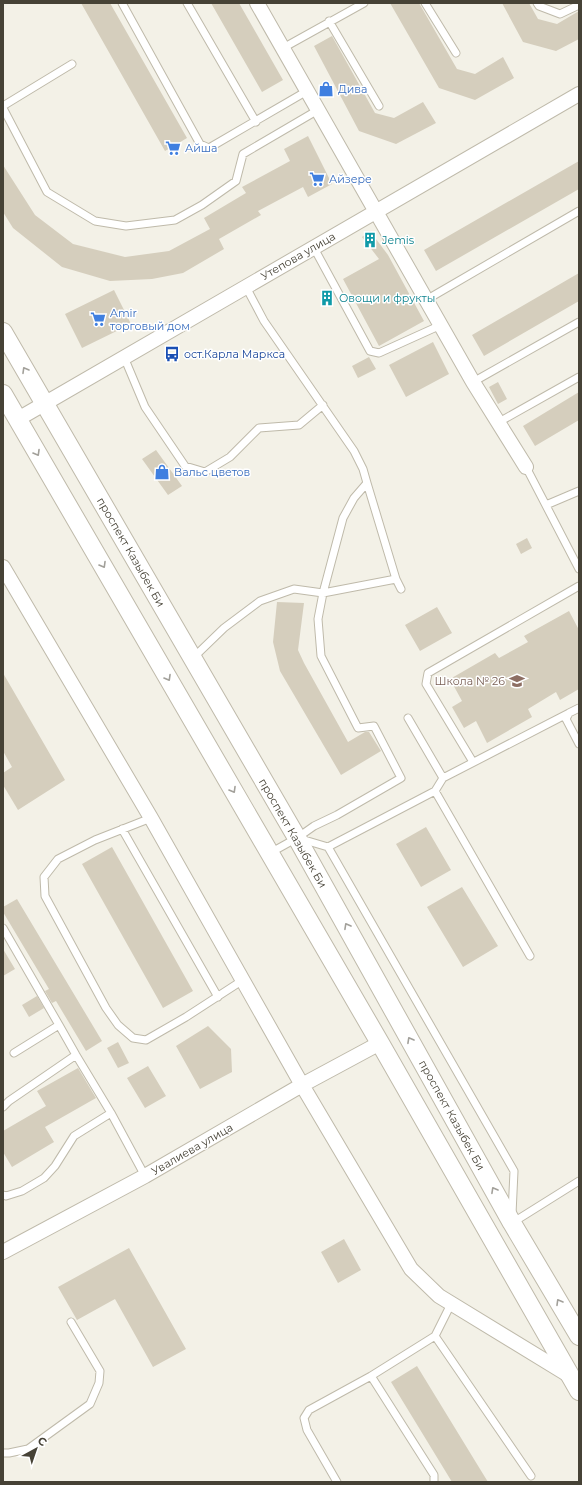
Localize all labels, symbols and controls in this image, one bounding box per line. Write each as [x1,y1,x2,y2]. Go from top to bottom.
shop icon: Дива [317,80,335,98]
place label: Дива [338,82,367,96]
supermarket icon: Айша [164,139,182,157]
place label: Айша [185,141,217,155]
supermarket icon: Айзере [308,170,326,188]
place label: Айзере [329,172,372,186]
street label: Утепова улица [258,229,338,283]
building icon: Jemis [361,231,379,249]
place label: Jemis [381,233,415,247]
building icon: Овощи и фрукты [318,289,336,307]
place label: Овощи и фрукты [339,291,435,305]
place label: Amir торговый дом [110,306,190,333]
supermarket icon: Amir торговый дом [89,310,107,328]
bus stop icon: ост.Карла Маркса [163,345,181,363]
place label: ост.Карла Маркса [184,347,285,361]
one-way arrow [22,367,30,374]
one-way arrow [33,449,40,456]
shop icon: Вальс цветов [153,463,171,481]
place label: Вальс цветов [174,465,250,479]
street label: проспект Казыбек Би [94,495,168,609]
one-way arrow [98,561,105,568]
school or university icon: Школа № 26 [508,672,526,690]
one-way arrow [163,674,170,681]
place label: Школа № 26 [435,674,505,688]
street label: проспект Казыбек Би [256,776,330,890]
one-way arrow [229,786,236,793]
one-way arrow [344,923,351,931]
one-way arrow [407,1037,415,1044]
street label: проспект Казыбек Би [416,1057,488,1173]
street label: Увалиева улица [149,1120,235,1178]
one-way arrow [491,1187,499,1194]
one-way arrow [557,1299,564,1306]
north arrow [16,1429,56,1469]
text: С [35,1433,50,1449]

